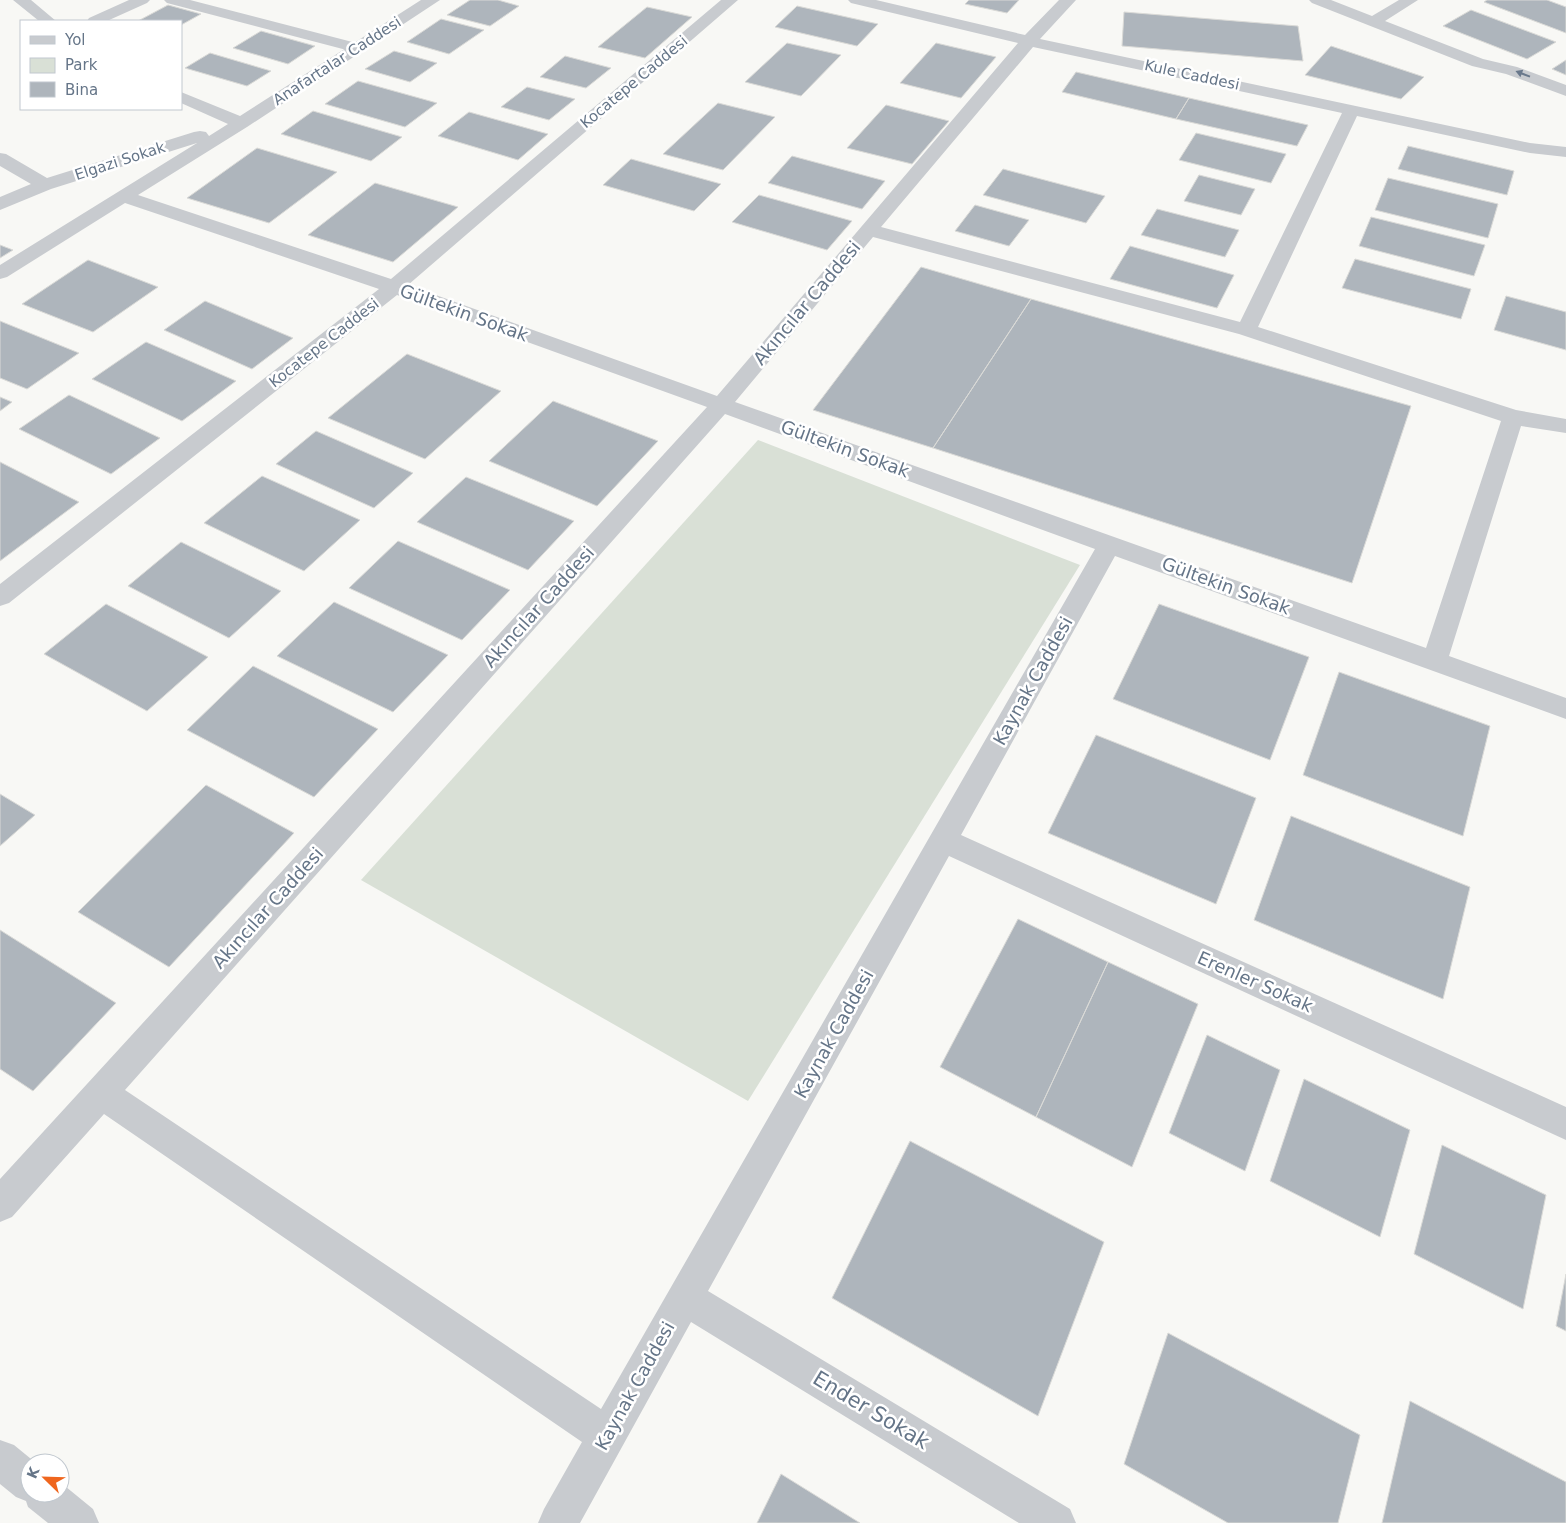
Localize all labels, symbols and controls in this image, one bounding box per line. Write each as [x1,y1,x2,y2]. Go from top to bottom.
street label: Anafartalar Caddesi [270,13,404,109]
legend [20,20,182,110]
text: Yol [64,31,86,49]
street label: Kocatepe Caddesi [577,32,691,132]
text: Park [65,56,98,74]
street label: Kule Caddesi [1143,56,1241,94]
one-way arrow [1515,70,1530,78]
text: Bina [65,81,98,99]
street label: Elgazi Sokak [72,138,168,184]
street label: Akıncılar Caddesi [749,237,865,369]
street label: Gültekin Sokak [397,280,532,346]
street label: Kocatepe Caddesi [266,295,382,391]
street label: Gültekin Sokak [778,416,913,482]
street label: Akıncılar Caddesi [479,542,598,671]
street label: Gültekin Sokak [1159,553,1294,619]
street label: Kaynak Caddesi [989,613,1077,749]
street label: Akıncılar Caddesi [208,843,327,972]
street label: Erenler Sokak [1194,947,1317,1017]
street label: Kaynak Caddesi [790,966,878,1102]
street label: Kaynak Caddesi [591,1318,679,1454]
street label: Ender Sokak [809,1366,934,1454]
north arrow [20,1453,70,1503]
text: K [24,1464,43,1481]

